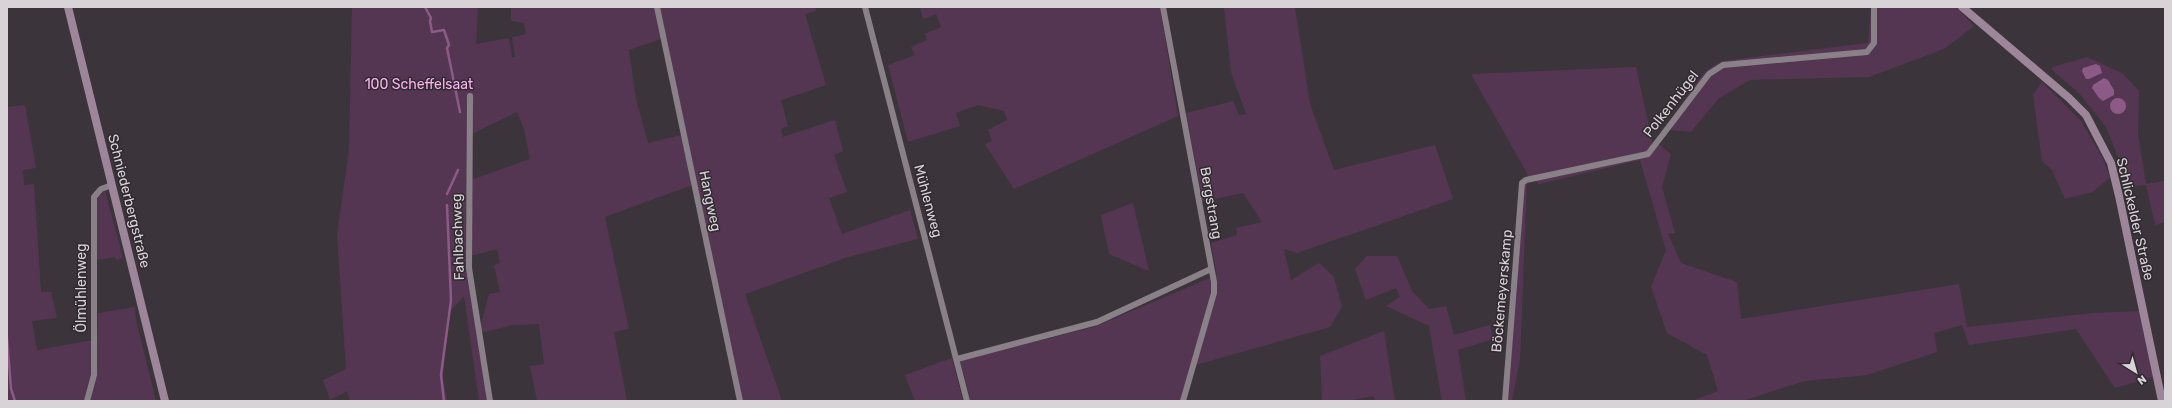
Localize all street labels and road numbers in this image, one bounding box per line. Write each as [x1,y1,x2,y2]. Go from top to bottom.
street label: Polkenhügel [1640,67,1702,141]
street label: Schniederbergstraße [104,132,154,270]
street label: Schlickelder Straße [2113,156,2157,282]
street label: Mühlenweg [910,163,946,239]
street label: Bergstrang [1196,166,1226,240]
street label: Hangweg [695,169,725,233]
street label: Fahlbachweg [448,193,468,281]
street label: Böckemeyerskamp [1488,229,1516,353]
street label: Ölmühlenweg [73,243,90,333]

